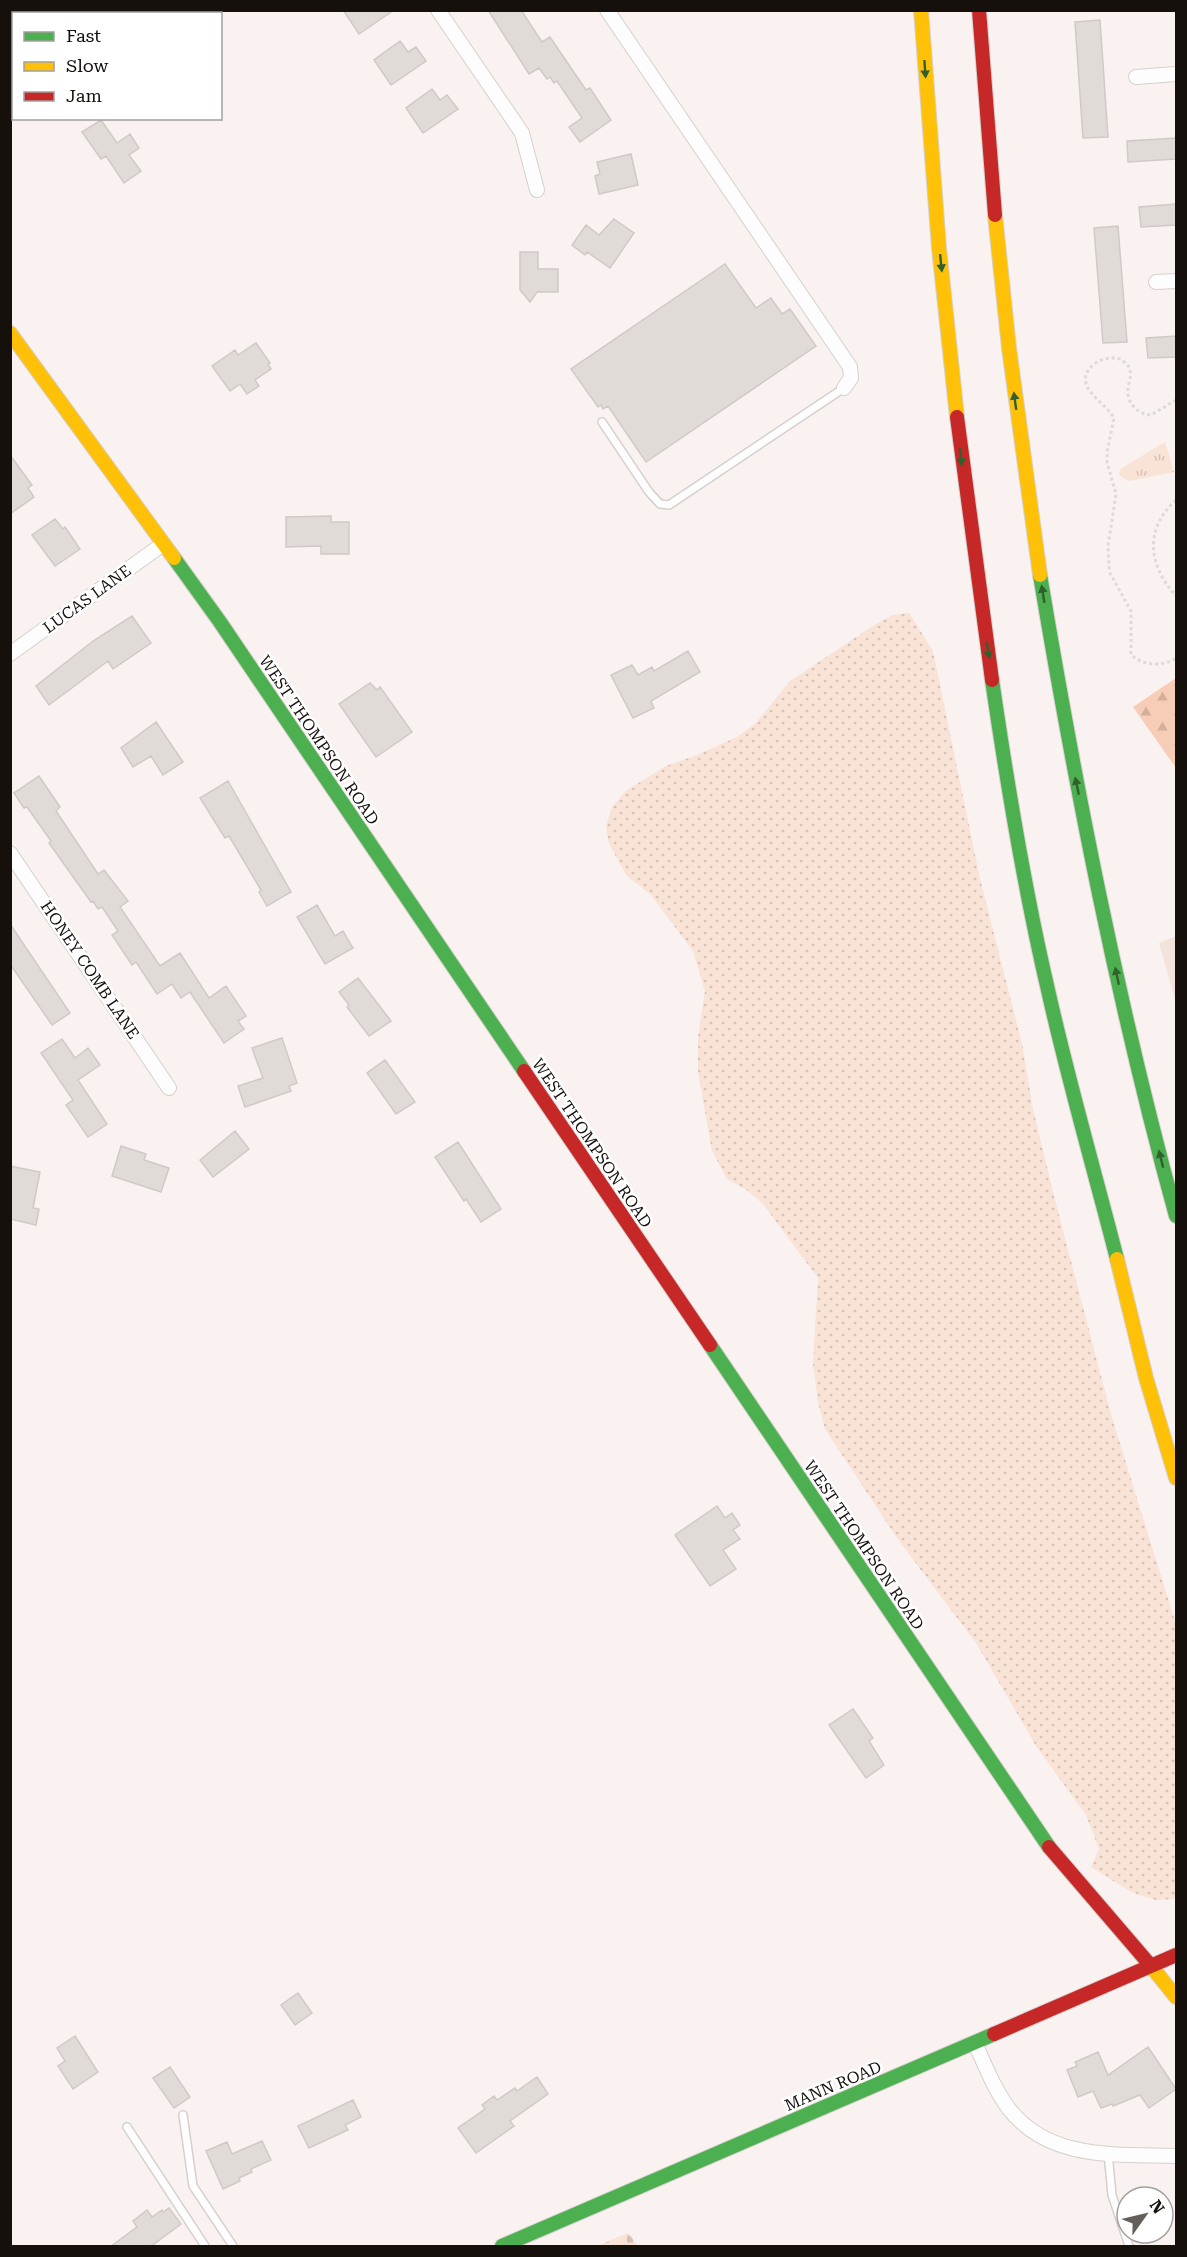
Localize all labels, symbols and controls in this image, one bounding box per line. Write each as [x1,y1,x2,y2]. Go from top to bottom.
legend [12,12,222,120]
text: Fast [66,25,101,46]
text: Slow [66,55,108,76]
one-way arrow [920,59,930,78]
text: Jam [66,85,102,106]
one-way arrow [936,254,946,273]
one-way arrow [1011,391,1020,410]
one-way arrow [956,448,966,467]
street label: LUCAS LANE [39,561,135,637]
one-way arrow [1038,584,1047,603]
one-way arrow [983,641,992,660]
street label: WEST THOMPSON ROAD [255,652,383,828]
one-way arrow [1072,776,1081,795]
street label: HONEY COMB LANE [37,897,143,1043]
one-way arrow [1112,967,1121,986]
street label: WEST THOMPSON ROAD [528,1055,656,1231]
one-way arrow [1156,1150,1166,1168]
street label: WEST THOMPSON ROAD [800,1457,928,1633]
street label: MANN ROAD [782,2057,884,2115]
north arrow [1115,2185,1175,2245]
text: N [1146,2196,1168,2217]

